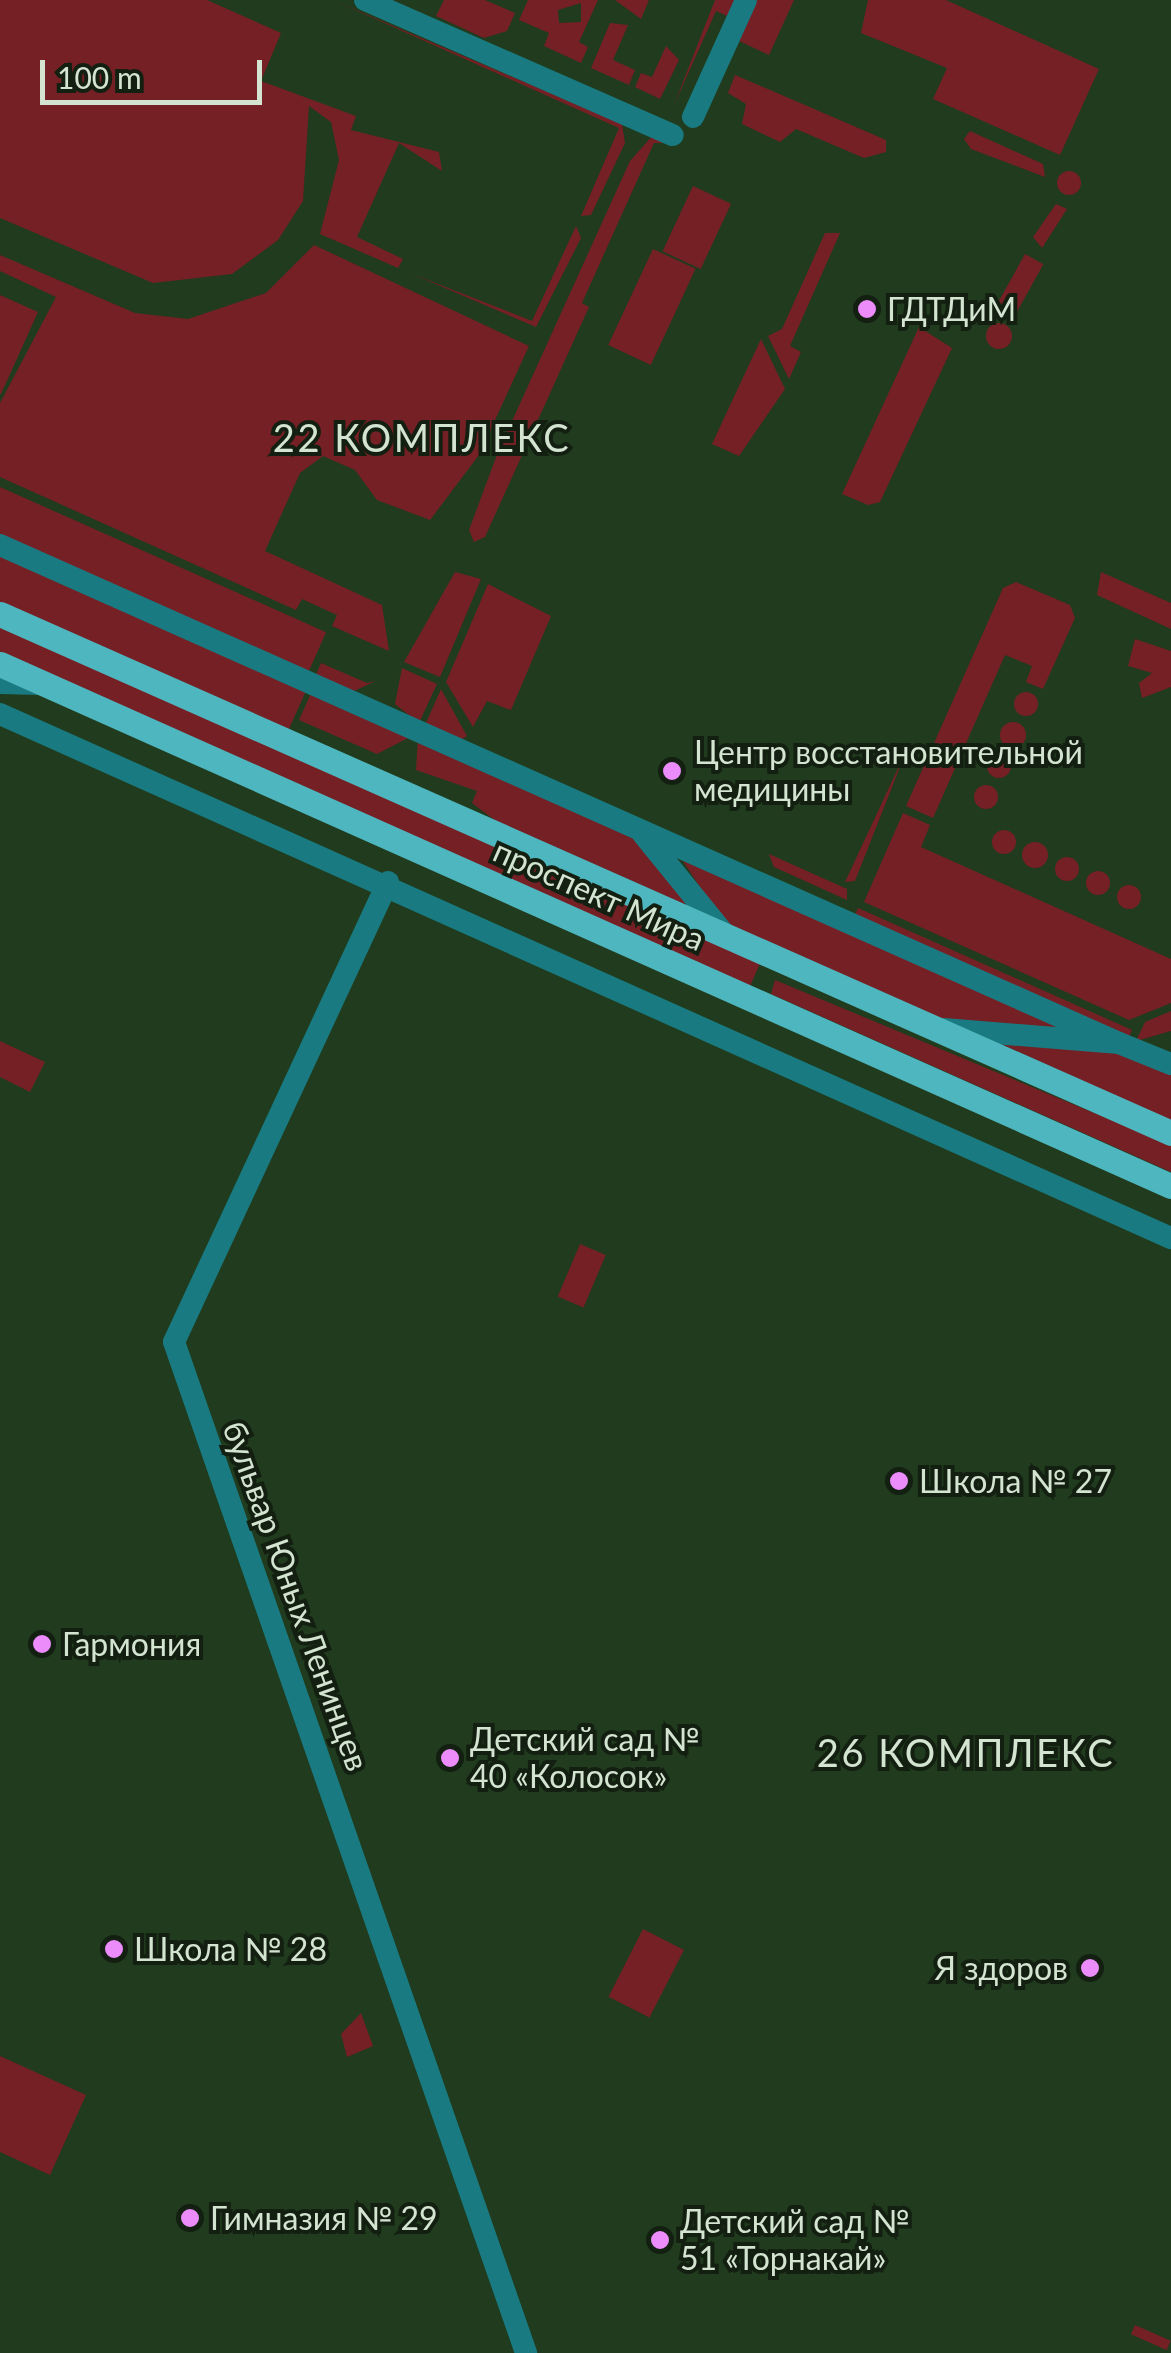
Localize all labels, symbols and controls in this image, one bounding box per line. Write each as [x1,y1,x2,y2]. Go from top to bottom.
scale bar [45,40,268,102]
text: 100 m [57,59,142,95]
place label: ГДТДиМ [887,290,1016,328]
marker: ГДТДиМ [856,298,878,320]
district label: 22 КОМПЛЕКС [273,415,571,461]
place label: Центр восстановительной медицины [694,734,1083,809]
marker: Центр восстановительной медицины [659,758,685,784]
street label: проспект Мира [488,831,710,959]
street label: бульвар Юных Ленинцев [215,1416,377,1776]
place label: Школа № 27 [919,1462,1112,1500]
marker: Школа № 27 [888,1470,910,1492]
place label: Гармония [62,1625,201,1663]
marker: Гармония [31,1633,53,1655]
place label: Детский сад № 40 «Колосок» [470,1721,699,1796]
district label: 26 КОМПЛЕКС [817,1730,1115,1776]
marker: Детский сад № 40 «Колосок» [439,1747,461,1769]
place label: Школа № 28 [134,1930,327,1968]
marker: Школа № 28 [103,1938,125,1960]
place label: Я здоров [935,1949,1068,1987]
marker: Я здоров [1077,1955,1103,1981]
place label: Гимназия № 29 [210,2199,438,2237]
place label: Детский сад № 51 «Торнакай» [680,2203,909,2278]
marker: Гимназия № 29 [179,2207,201,2229]
marker: Детский сад № 51 «Торнакай» [649,2229,671,2251]

